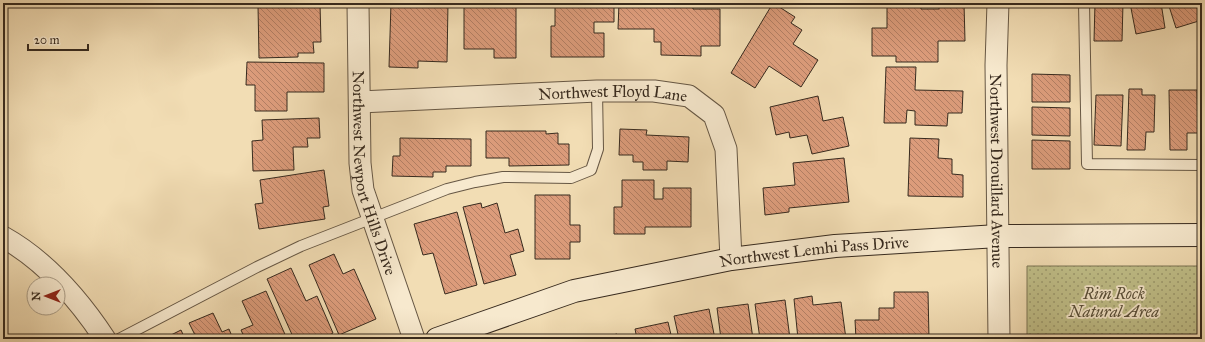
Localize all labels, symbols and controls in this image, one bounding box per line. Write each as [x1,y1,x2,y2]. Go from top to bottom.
scale bar [28,26,88,52]
text: 20 m [34,33,60,47]
street label: Northwest Newport Hills Drive [349,70,401,278]
street label: Northwest Drouillard Avenue [987,74,1008,269]
street label: Northwest Floyd Lane [538,81,689,105]
street label: Northwest Lemhi Pass Drive [718,232,910,271]
north arrow [26,276,66,316]
park label: Rim Rock Natural Area [1068,284,1160,321]
text: N [30,291,43,301]

